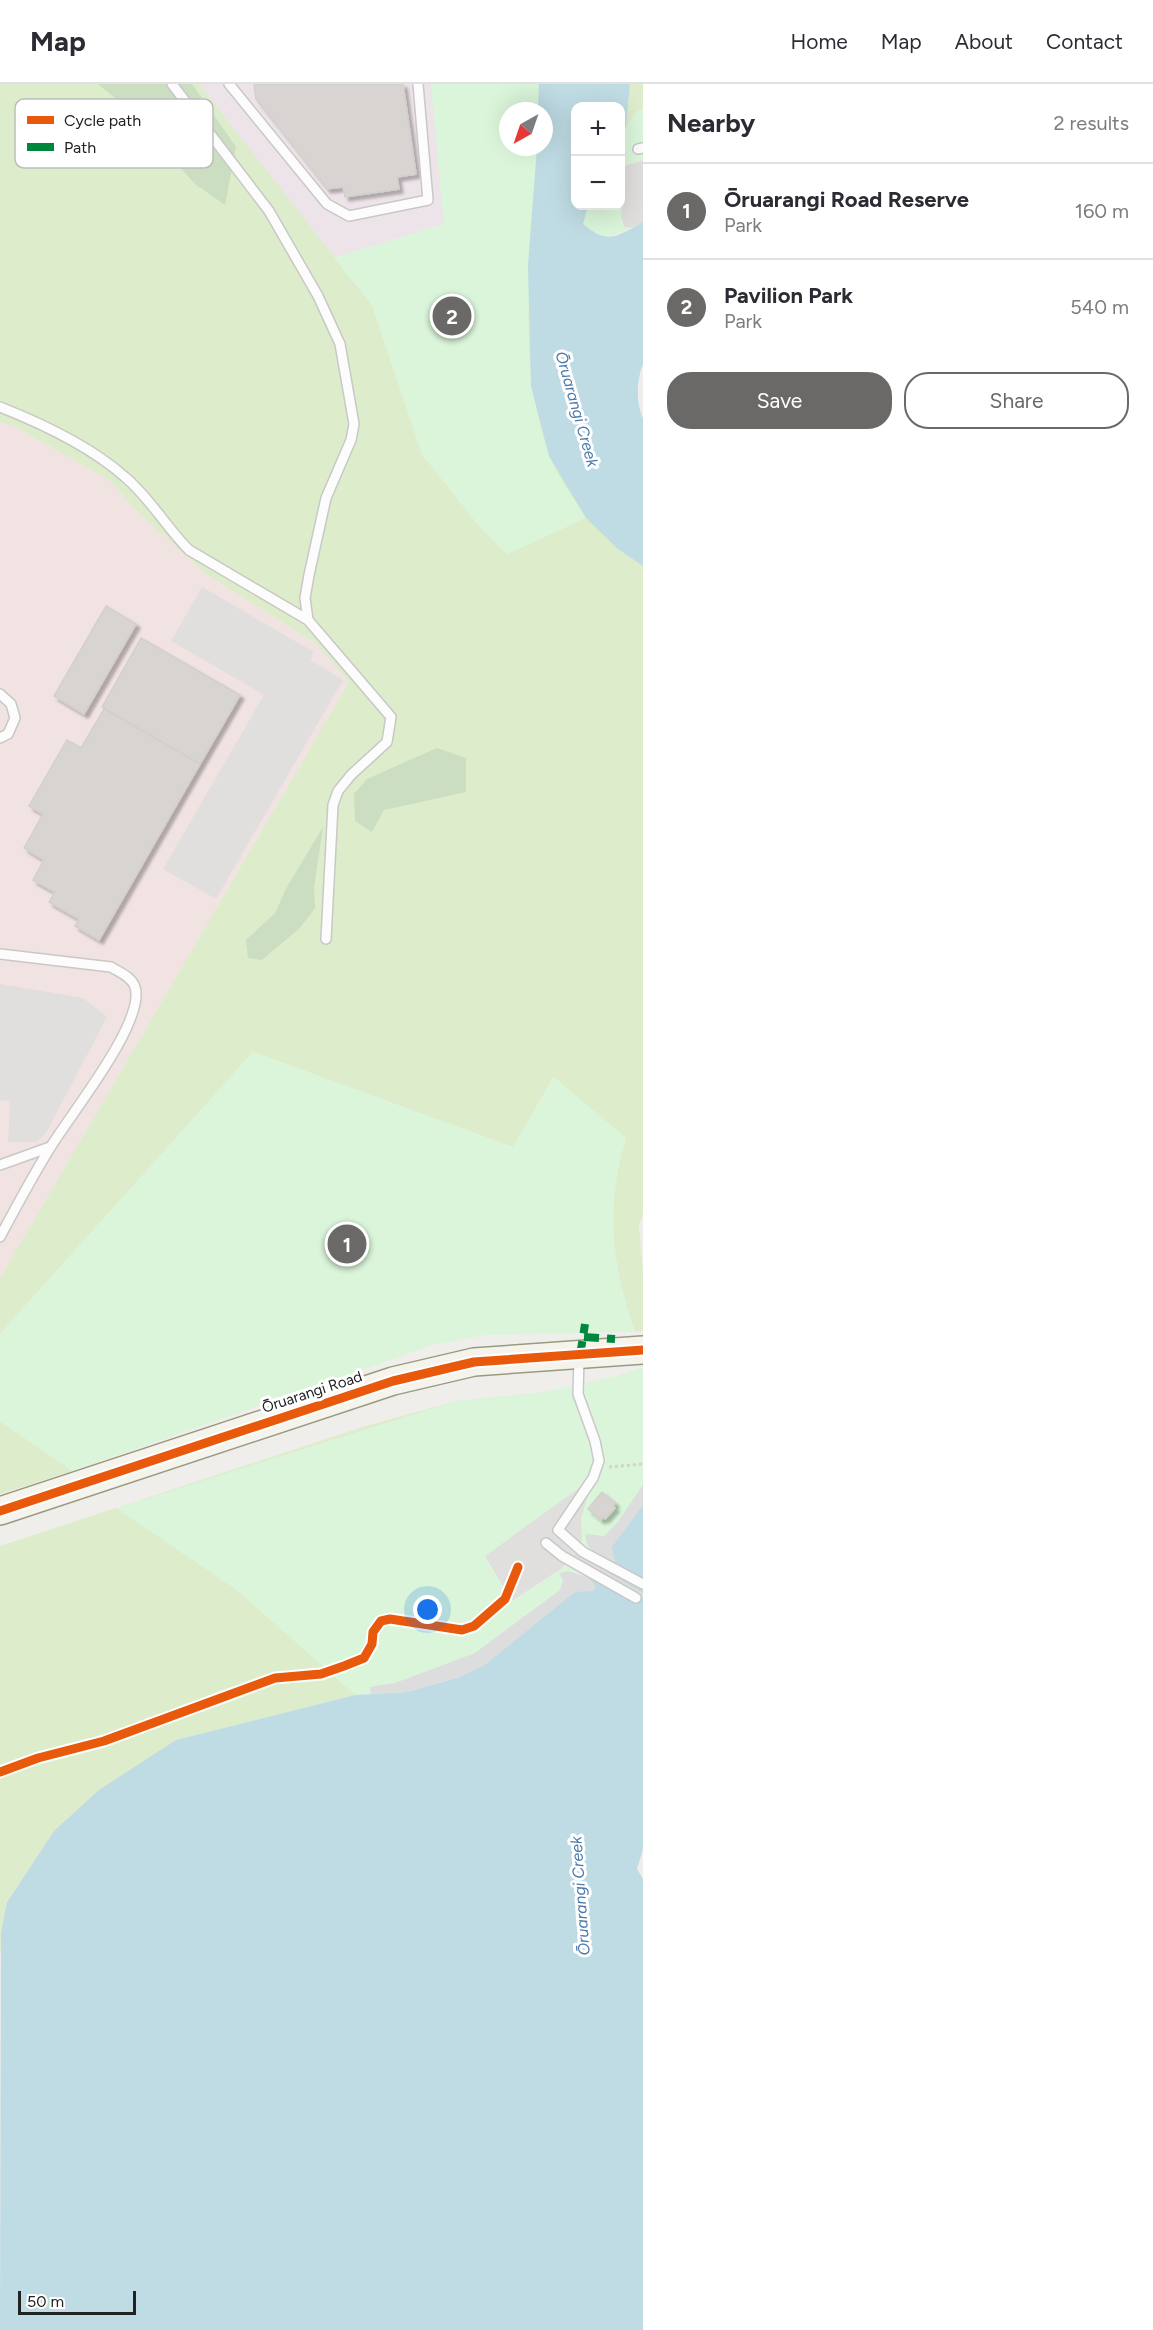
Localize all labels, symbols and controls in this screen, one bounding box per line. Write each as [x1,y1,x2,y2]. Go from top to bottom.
text: Map [30,24,86,58]
text: Home [791,29,848,54]
text: Map [881,29,922,54]
text: About [955,29,1013,54]
text: Contact [1046,29,1123,54]
legend [15,99,213,168]
north arrow [499,102,553,156]
map controls [571,102,625,210]
button: + [571,102,625,156]
text: Nearby [667,107,755,139]
text: Cycle path [64,111,141,130]
text: 2 results [1053,111,1129,135]
text: Path [64,138,96,157]
button: − [571,156,625,210]
text: Ōruarangi Road Reserve [724,186,969,213]
text: 1 [682,199,691,223]
text: 160 m [1075,199,1129,223]
text: Park [724,213,762,237]
text: Pavilion Park [724,282,853,309]
pin: 2 [432,294,472,338]
text: 2 [681,295,692,319]
text: 540 m [1070,295,1129,319]
text: Park [724,309,762,333]
water label: Ōruarangi Creek [551,349,603,470]
button: Save [667,372,892,429]
button: Share [904,372,1129,429]
pin: 1 [328,1222,366,1266]
street label: Ōruarangi Road [260,1367,364,1417]
your location [413,1595,442,1624]
water label: Ōruarangi Creek [566,1835,594,1956]
scale bar [18,2288,136,2316]
text: 50 m [27,2292,64,2311]

